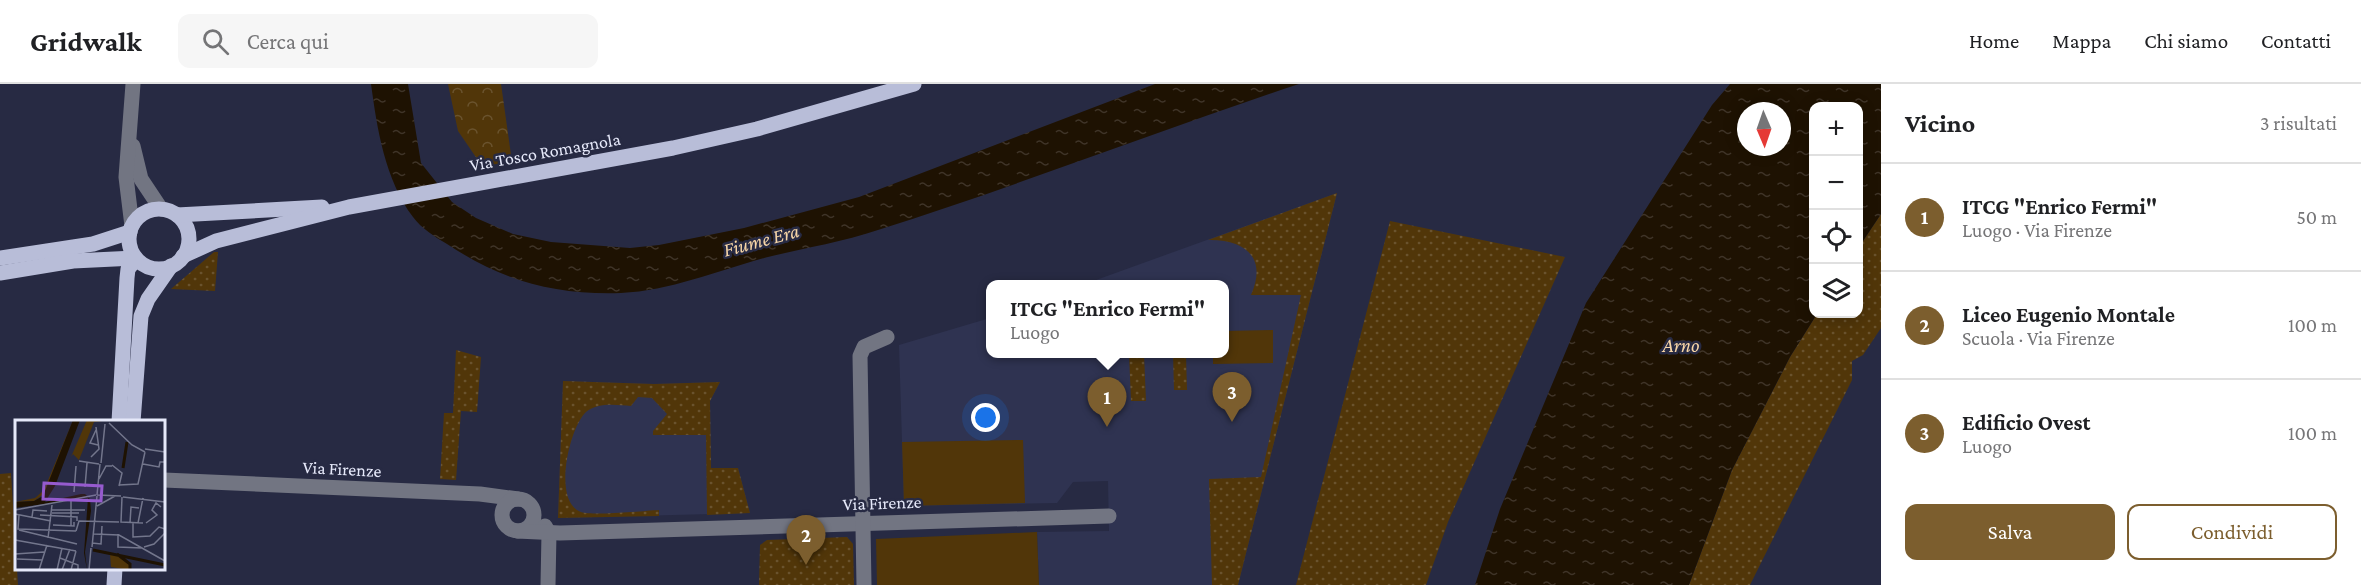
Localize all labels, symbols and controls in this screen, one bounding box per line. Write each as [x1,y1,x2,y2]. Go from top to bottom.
search box [178,14,598,68]
icon: search [199,25,232,58]
text: Gridwalk [30,26,142,57]
text: Cerca qui [247,29,329,54]
text: Home [1969,29,2019,53]
text: Mappa [2052,29,2111,53]
text: Chi siamo [2144,29,2228,53]
text: Contatti [2261,29,2331,53]
north arrow [1737,102,1791,156]
map controls [1809,102,1863,318]
button: + [1809,102,1863,156]
text: Vicino [1905,109,1975,138]
text: 3 risultati [2260,112,2337,134]
street label: Via Tosco Romagnola [468,129,622,175]
button: − [1809,156,1863,210]
text: ITCG "Enrico Fermi" [1962,194,2157,219]
text: 1 [1921,206,1928,228]
text: 50 m [2296,206,2337,228]
button: locate [1809,210,1863,264]
water label: Fiume Era [721,219,801,261]
text: Luogo · Via Firenze [1962,219,2112,241]
button: layers [1809,264,1863,318]
popup [986,280,1229,358]
text: ITCG "Enrico Fermi" [1010,296,1205,321]
text: Liceo Eugenio Montale [1962,302,2175,327]
text: 2 [1919,314,1930,336]
text: 100 m [2288,314,2337,336]
text: Luogo [1010,321,1060,343]
text: Scuola · Via Firenze [1962,327,2115,349]
water label: Arno [1662,334,1699,356]
pin: 3 [1212,372,1252,422]
pin: 1 [1088,378,1126,427]
your location [971,403,1000,432]
text: Edificio Ovest [1962,410,2090,435]
inset map [15,420,165,570]
text: 3 [1920,422,1929,444]
text: 100 m [2288,422,2337,444]
text: Luogo [1962,435,2012,457]
street label: Via Firenze [302,457,382,481]
street label: Via Firenze [842,492,922,514]
button: Salva [1905,504,2115,560]
button: Condividi [2127,504,2337,560]
pin: 2 [786,516,826,565]

